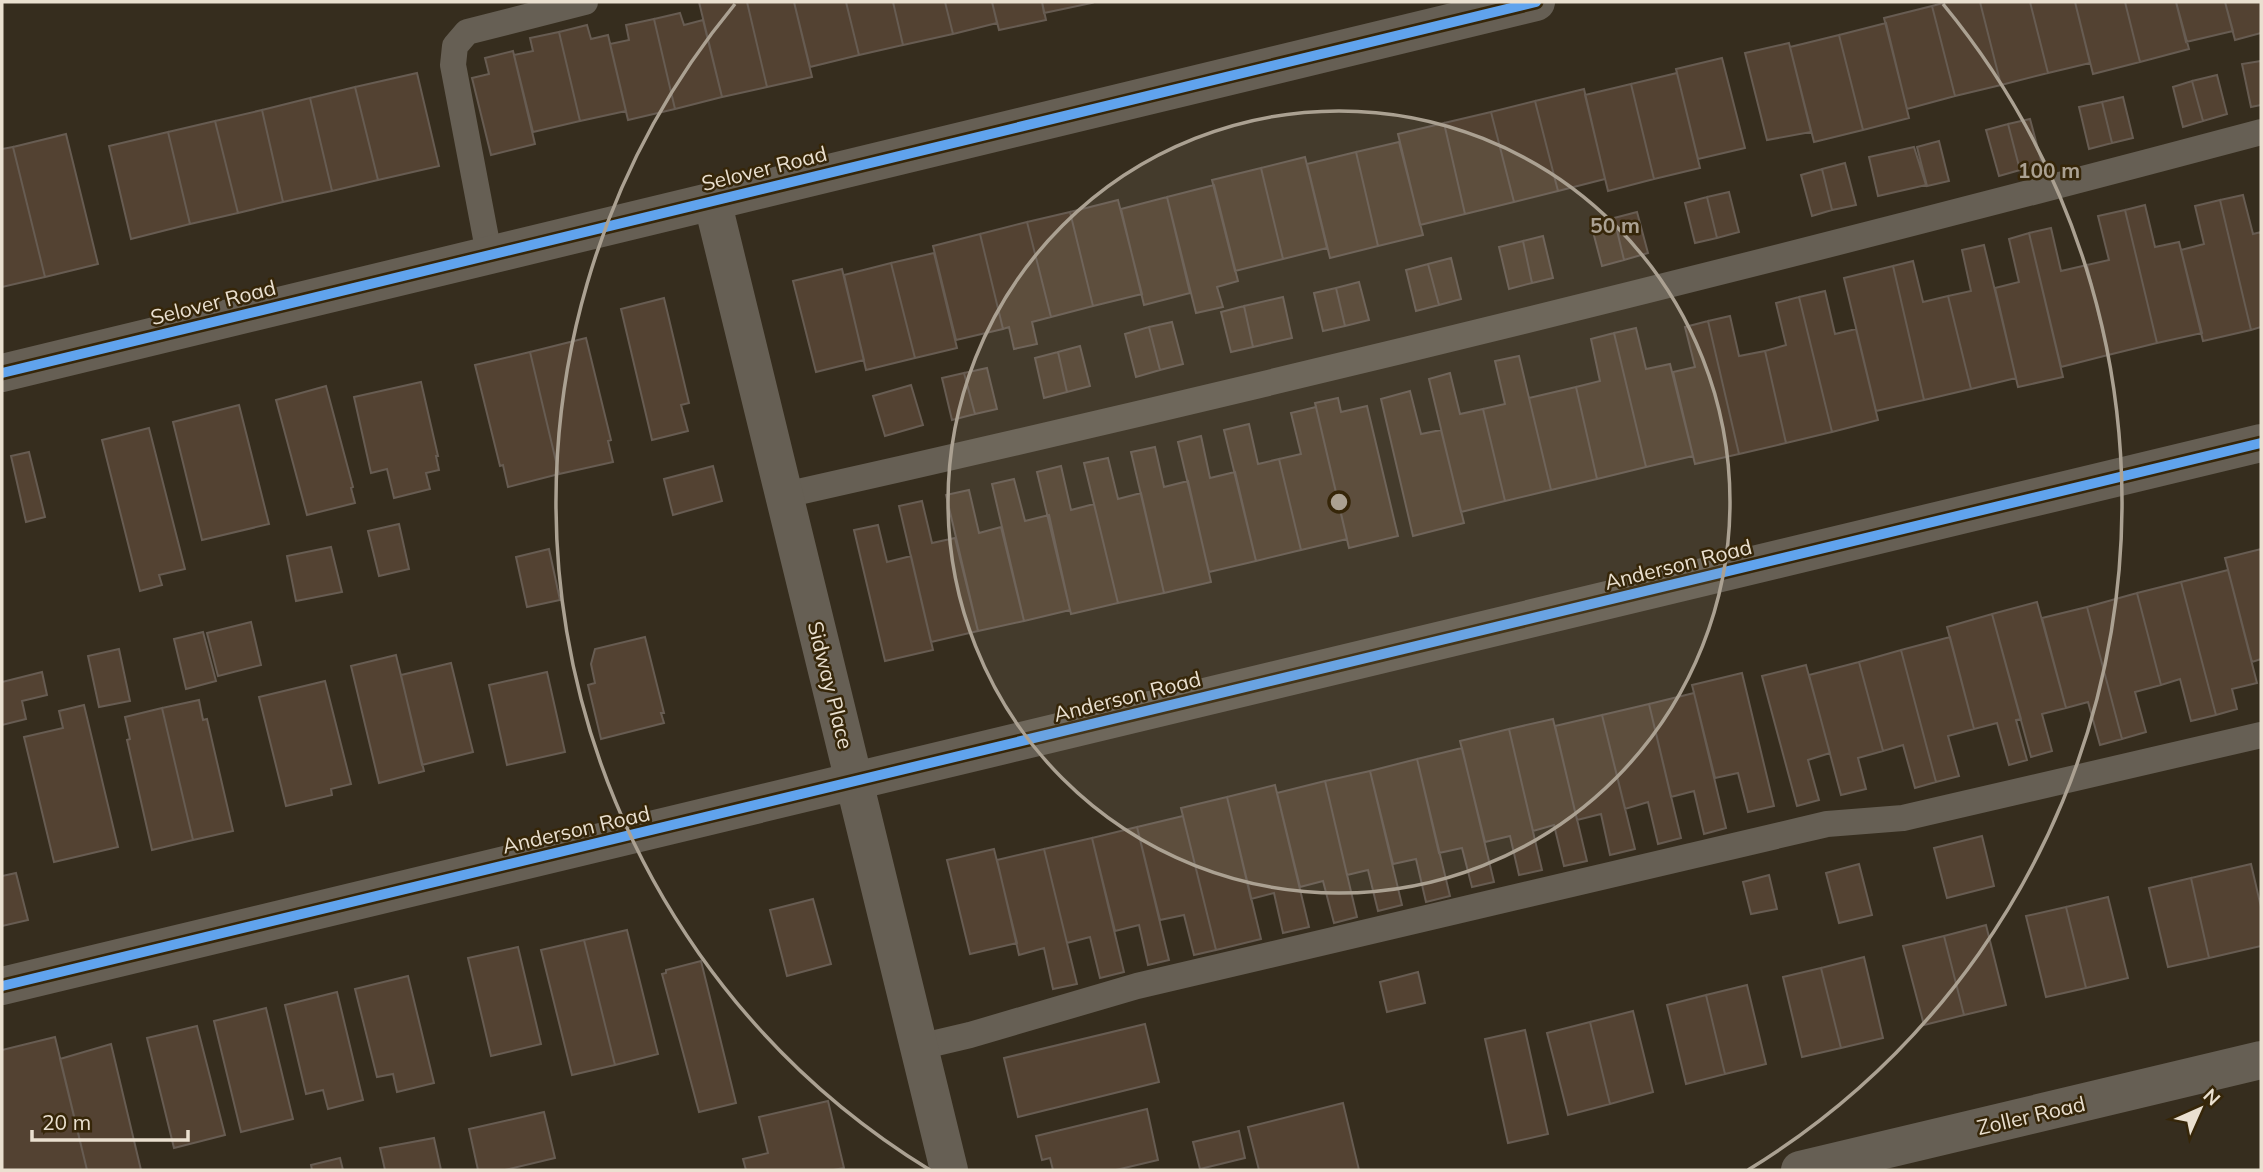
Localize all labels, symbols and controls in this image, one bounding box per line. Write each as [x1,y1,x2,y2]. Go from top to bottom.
street label: Selover Road [699,140,829,196]
text: 100 m [2018,157,2080,183]
text: 50 m [1590,212,1640,238]
street label: Selover Road [148,274,278,330]
centre of rings [1327,490,1351,514]
street label: Anderson Road [1602,533,1754,595]
street label: Sidway Place [803,618,859,752]
street label: Anderson Road [1051,665,1203,727]
street label: Anderson Road [500,799,652,859]
north arrow [2165,1074,2235,1144]
text: N [2198,1083,2226,1111]
street label: Zoller Road [1974,1090,2088,1140]
scale bar [32,1098,187,1142]
text: 20 m [42,1109,91,1135]

